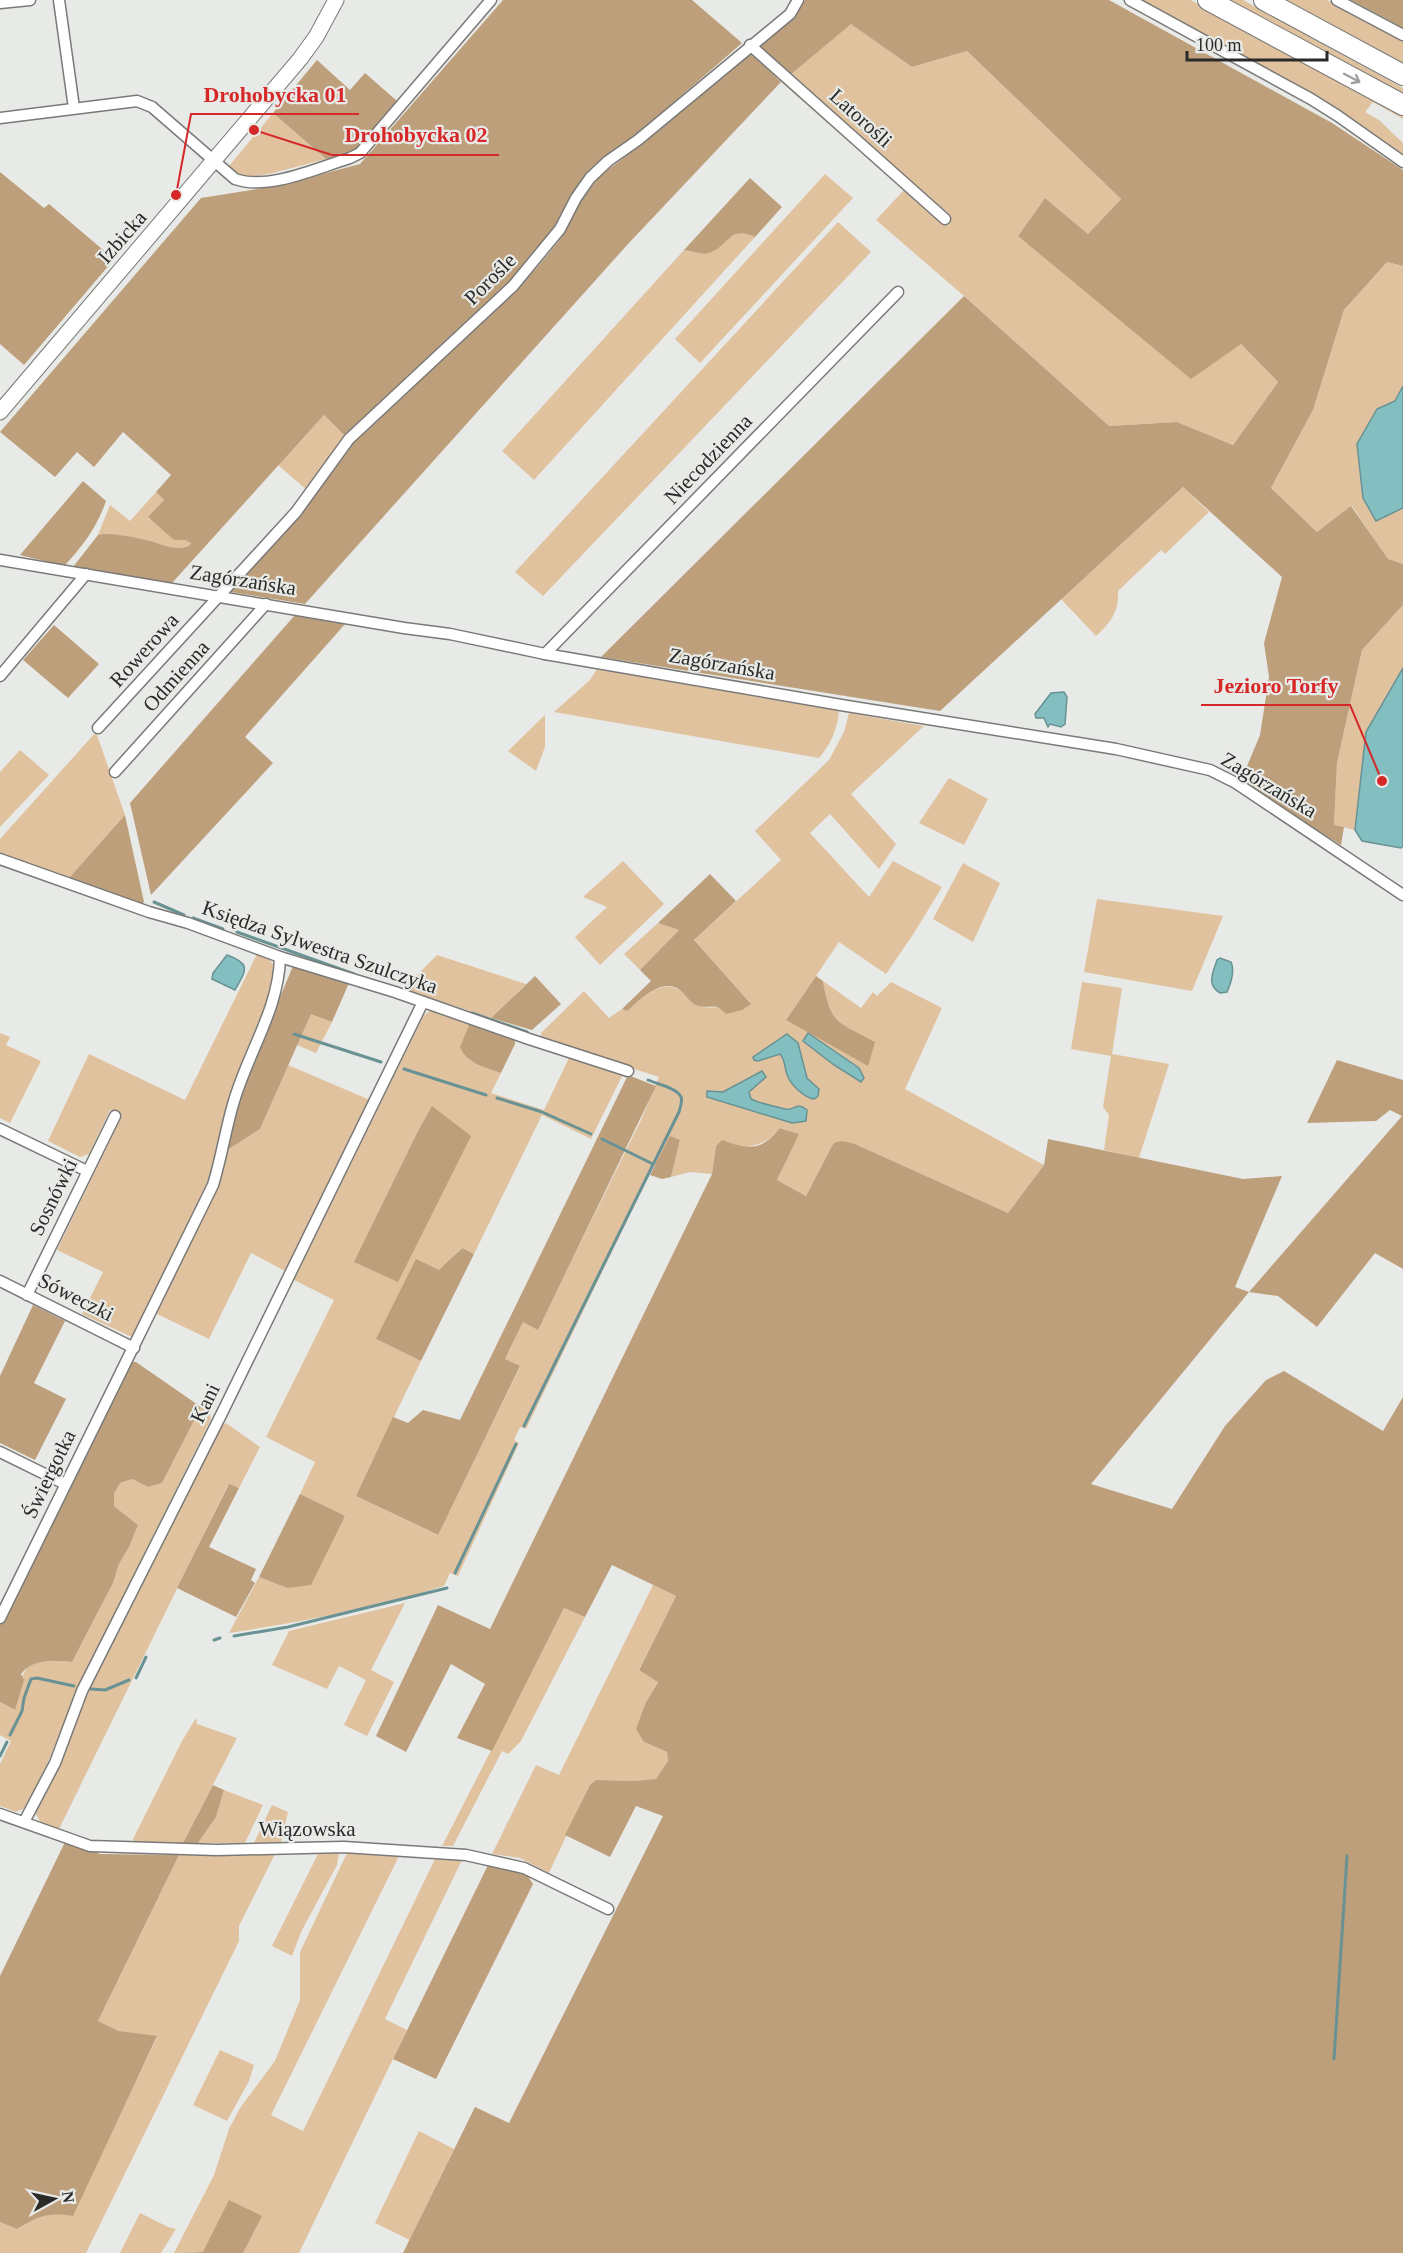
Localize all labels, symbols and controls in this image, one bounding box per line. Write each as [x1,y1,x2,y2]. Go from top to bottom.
scale bar [1187,24,1326,62]
text: 100 m [1196,35,1242,55]
one-way arrow [1343,73,1361,84]
callout: Drohobycka 01 [191,74,359,114]
text: Drohobycka 01 [203,82,347,107]
street label: Latorośli [825,84,897,152]
callout: Drohobycka 02 [332,115,499,155]
text: Drohobycka 02 [344,122,488,147]
street label: Izbicka [93,205,152,268]
street label: Porośle [459,248,521,310]
street label: Niecodzienna [659,409,757,509]
street label: Zagórzańska [188,560,299,600]
street label: Rowerowa [105,608,184,692]
street label: Odmienna [138,635,215,717]
street label: Zagórzańska [667,643,778,685]
callout: Jezioro Torfy [1201,665,1350,705]
text: Jezioro Torfy [1214,673,1338,698]
street label: Zagórzańska [1217,747,1322,823]
street label: Księdza Sylwestra Szulczyka [199,895,441,999]
street label: Sosnówki [24,1154,82,1239]
street label: Sóweczki [34,1268,118,1326]
street label: Kani [185,1379,225,1427]
street label: Świergotka [17,1425,81,1522]
street label: Wiązowska [258,1817,356,1841]
north arrow [24,2169,84,2229]
text: N [59,2190,78,2204]

